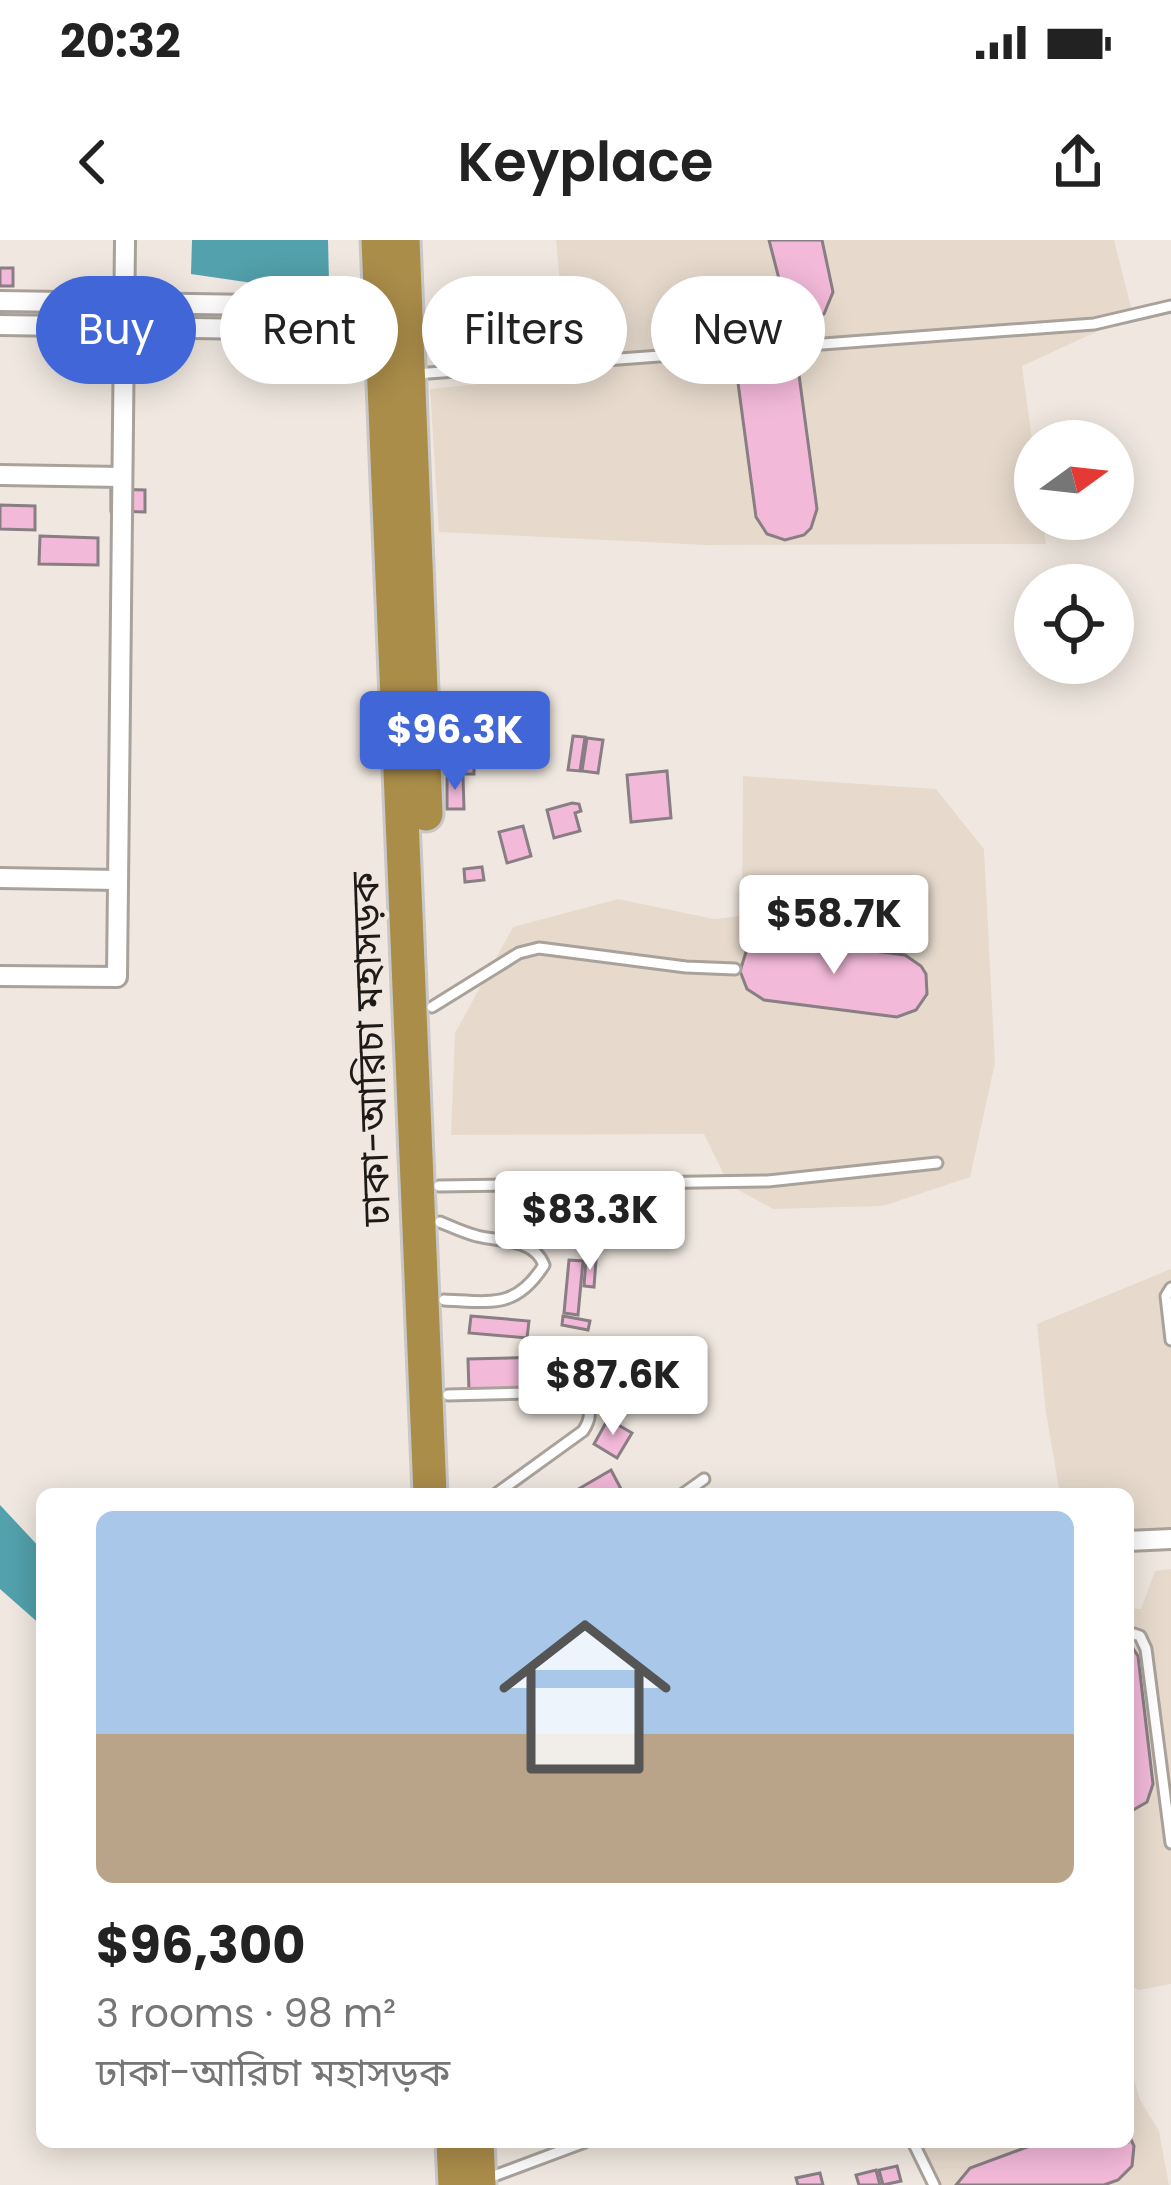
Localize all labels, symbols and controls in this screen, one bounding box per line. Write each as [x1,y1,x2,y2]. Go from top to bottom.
text: 20:32 [60,10,181,73]
text: Keyplace [458,124,713,200]
icon: back [60,129,126,195]
icon: share [1045,129,1111,195]
chip: Buy [36,276,196,384]
chip: Rent [220,276,398,384]
chip: Filters [422,276,627,384]
chip: New [651,276,825,384]
north arrow [1014,420,1134,540]
map controls [1014,420,1134,684]
button: locate [1014,564,1134,684]
pin: $96.3K [357,691,553,793]
text: $96.3K [387,702,523,757]
street label: ঢাকা-আরিচা মহাসড়ক [337,870,404,1228]
pin: $58.7K [736,875,932,977]
text: $58.7K [766,886,902,941]
pin: $83.3K [492,1171,688,1273]
text: $83.3K [522,1182,658,1237]
pin: $87.6K [515,1336,711,1438]
text: $87.6K [546,1347,680,1402]
icon: home [477,1589,693,1805]
text: $96,300 [96,1909,305,1981]
text: 3 rooms · 98 m² [96,1986,396,2041]
text: ঢাকা-আরিচা মহাসড়ক [96,2045,450,2100]

